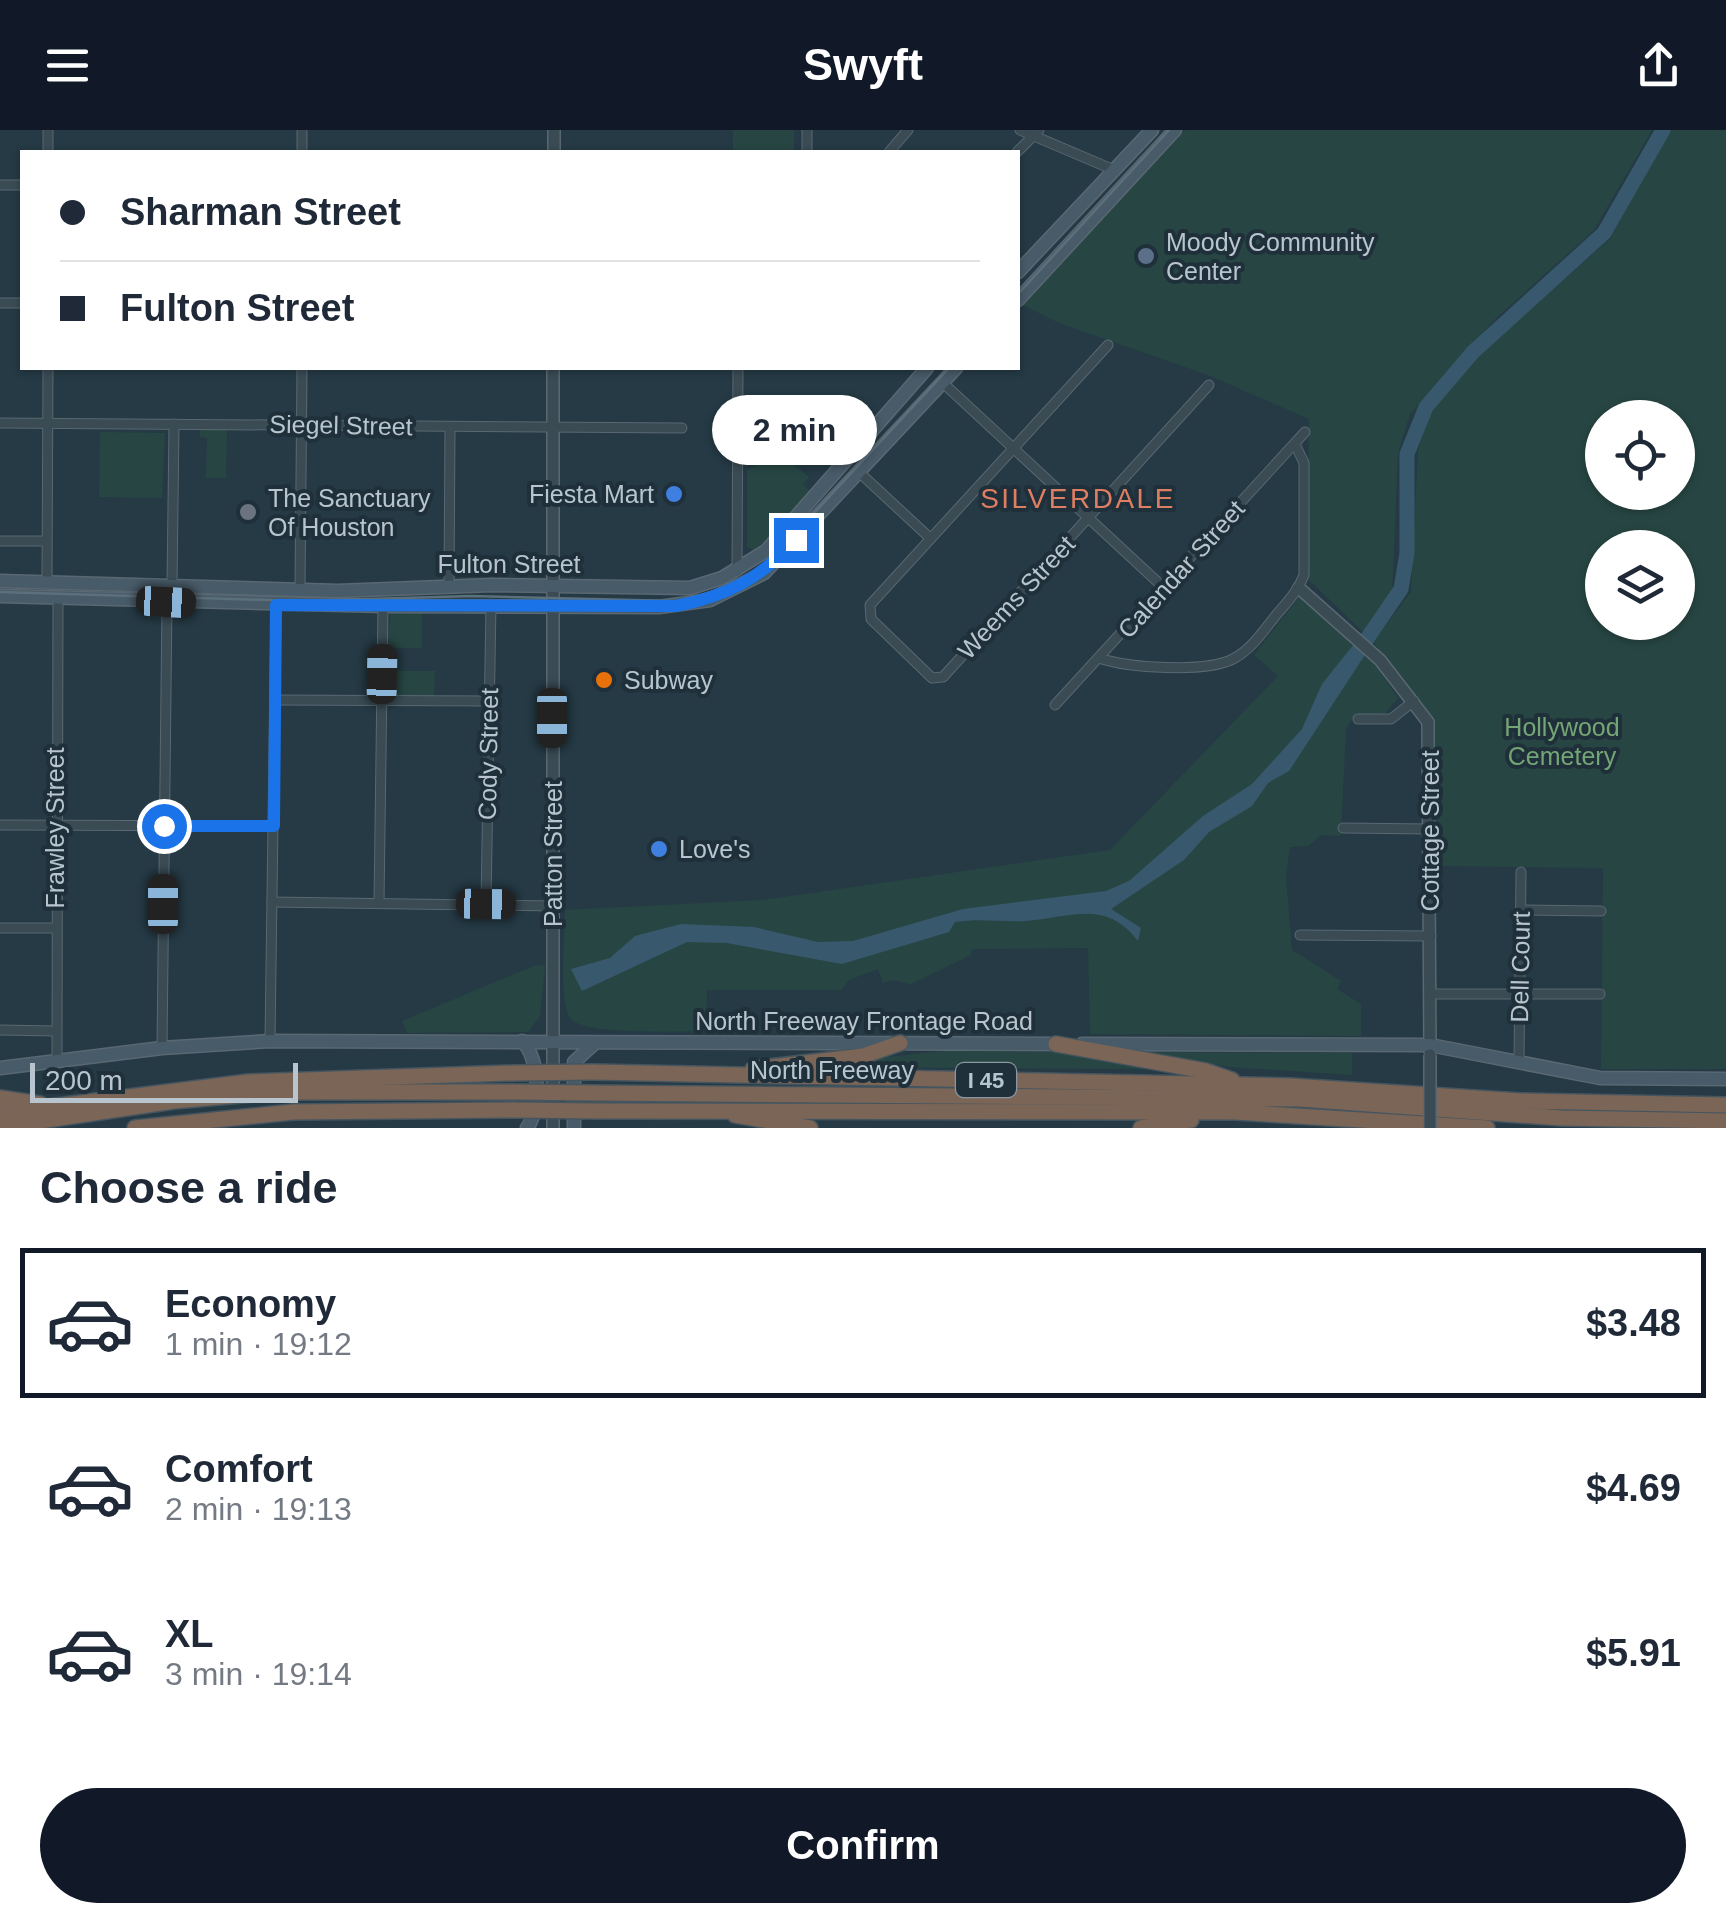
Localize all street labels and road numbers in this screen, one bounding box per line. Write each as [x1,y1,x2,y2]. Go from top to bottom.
street label: Siegel Street [269,410,413,440]
street label: Calendar Street [1112,495,1250,643]
street label: Weems Street [952,530,1080,664]
street label: Fulton Street [437,550,581,578]
street label: Cody Street [473,688,503,820]
street label: Frawley Street [41,747,69,909]
street label: Cottage Street [1416,750,1444,912]
street label: Patton Street [539,781,567,927]
street label: Dell Court [1505,911,1535,1023]
street label: North Freeway Frontage Road [695,1007,1033,1035]
street label: North Freeway [750,1056,914,1084]
road number: I 45 [956,1063,1016,1097]

